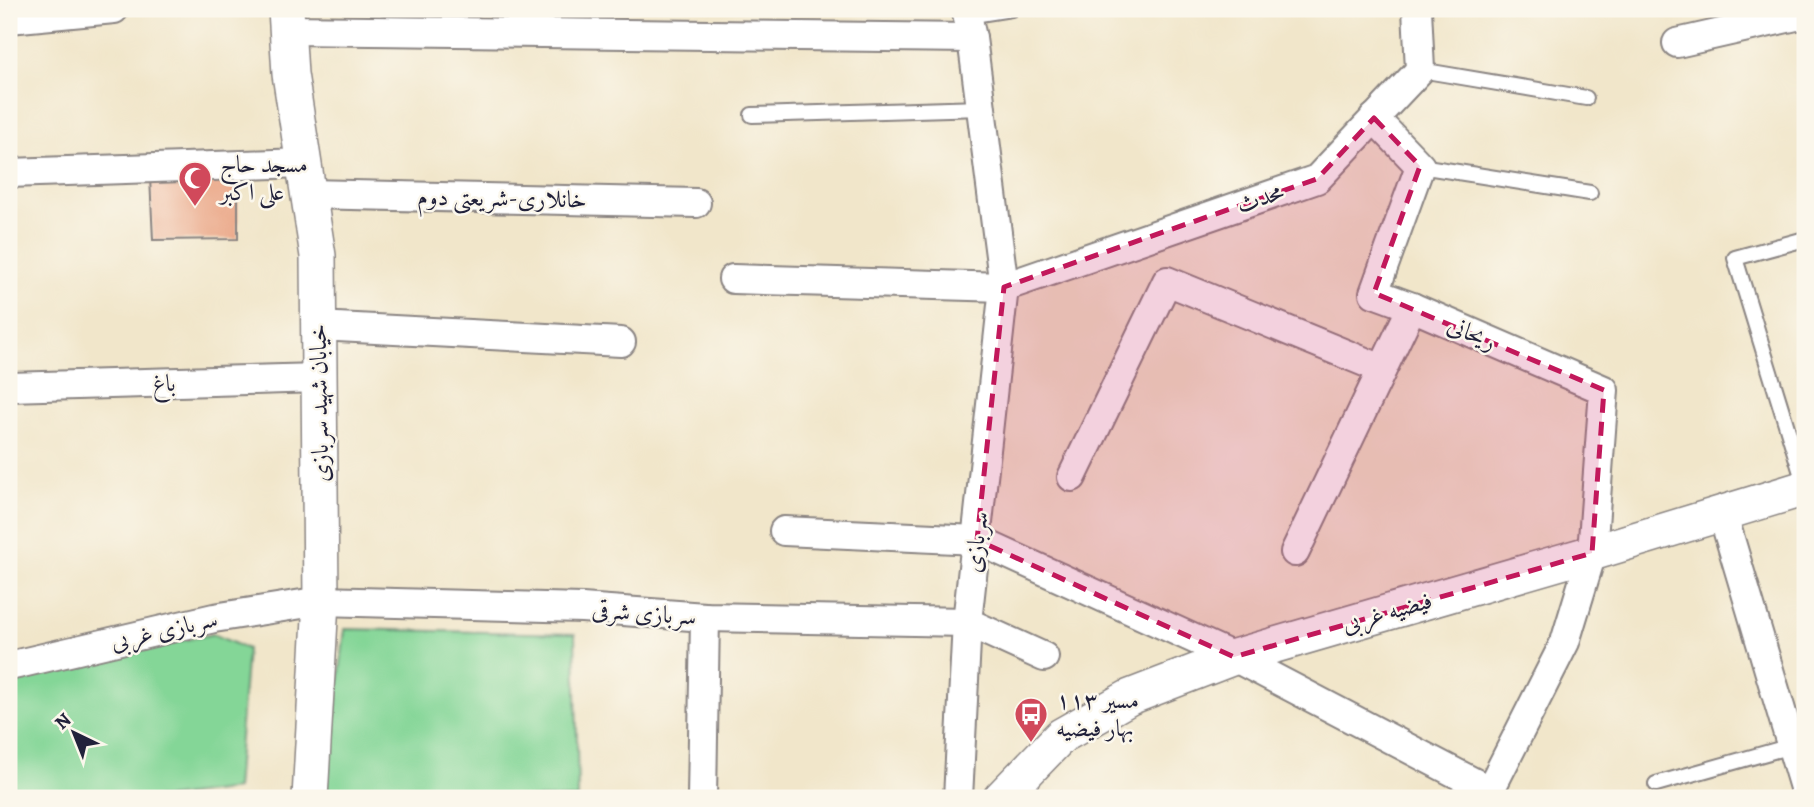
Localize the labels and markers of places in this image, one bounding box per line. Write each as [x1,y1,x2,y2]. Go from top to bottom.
place label: مسجد حاج علی اکبر [217,148,308,209]
mosque icon: مسجد حاج علی اکبر [176,159,214,208]
place label: مسیر ۱۱۳ بهار فیضیه [1056,684,1139,744]
bus stop icon: مسیر ۱۱۳ بهار فیضیه [1012,695,1050,744]

